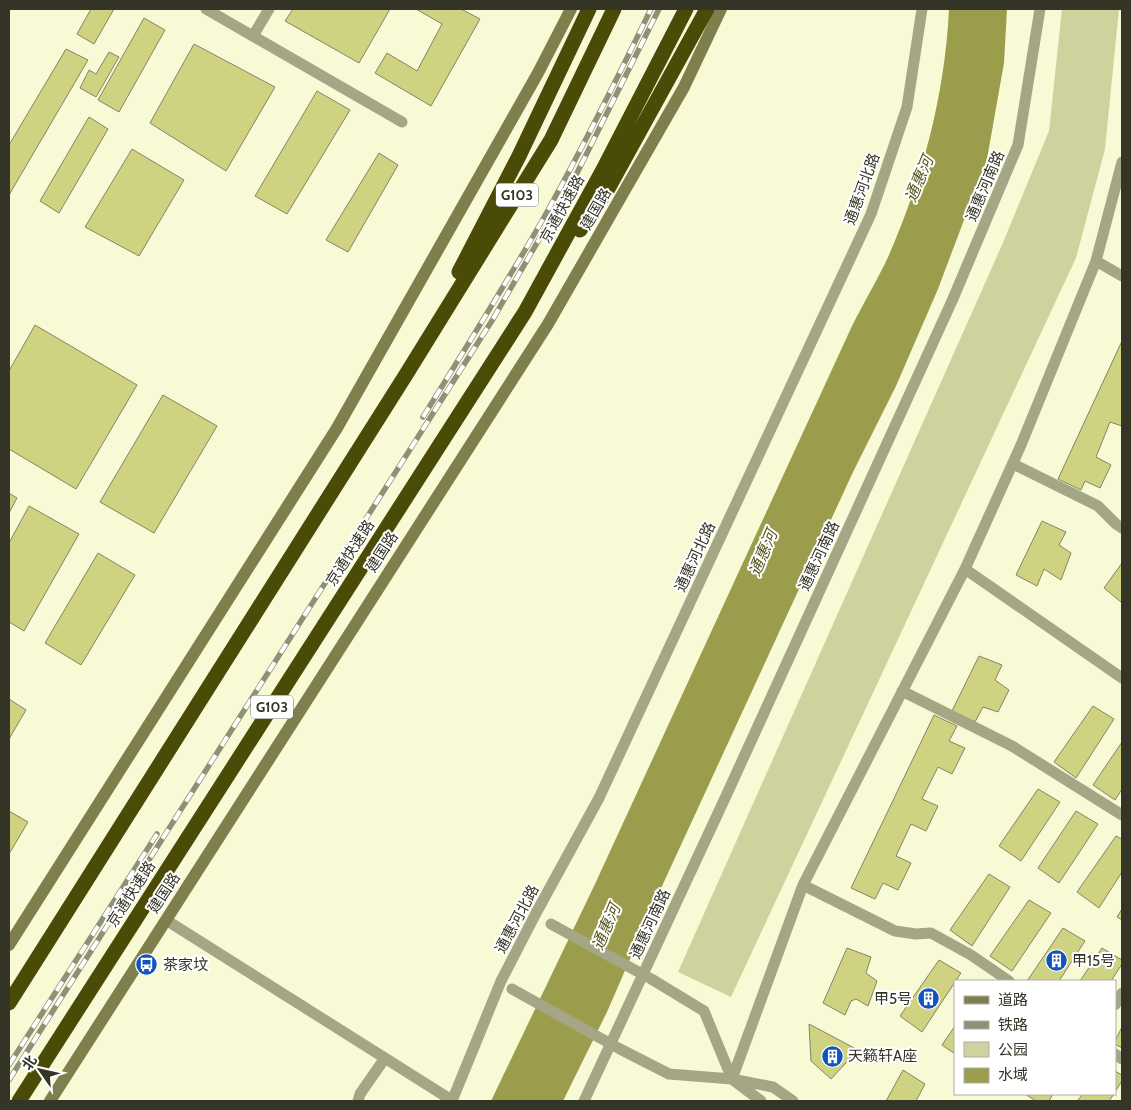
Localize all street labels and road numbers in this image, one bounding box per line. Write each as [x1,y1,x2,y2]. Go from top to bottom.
street label: 通惠河南路 [962,148,1008,224]
street label: 通惠河北路 [841,151,883,227]
street label: 京通快速路 [536,172,588,246]
road number: G103 [496,184,538,206]
street label: 建国路 [577,185,615,233]
street label: 京通快速路 [322,517,378,589]
street label: 通惠河南路 [795,518,843,594]
street label: 通惠河北路 [671,519,719,595]
street label: 建国路 [362,528,402,576]
road number: G103 [251,696,293,719]
street label: 京通快速路 [103,858,159,930]
street label: 建国路 [144,869,184,917]
street label: 通惠河北路 [491,882,543,956]
street label: 通惠河南路 [626,886,674,962]

